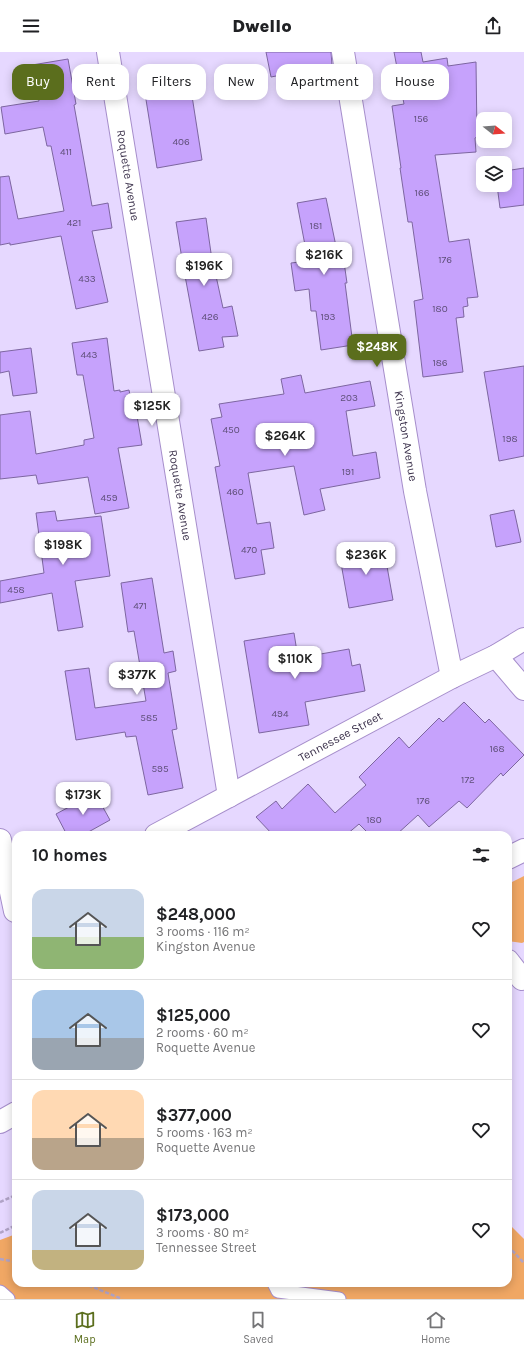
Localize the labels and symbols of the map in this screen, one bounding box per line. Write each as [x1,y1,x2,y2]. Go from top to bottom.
north arrow [476,112,512,148]
house number: 156 [414,113,429,125]
street label: Roquette Avenue [114,129,142,222]
house number: 406 [172,136,190,148]
house number: 411 [60,146,72,158]
house number: 166 [415,187,430,199]
house number: 421 [67,217,81,229]
house number: 181 [310,220,322,232]
pin: $216K [296,242,352,276]
pin: $196K [176,253,232,287]
house number: 176 [438,254,452,266]
house number: 433 [78,273,96,285]
house number: 180 [432,303,448,315]
house number: 426 [201,311,219,323]
house number: 193 [320,311,336,323]
pin: $248K [349,334,405,368]
house number: 443 [80,349,98,361]
house number: 186 [432,357,448,369]
street label: Kingston Avenue [392,389,420,482]
house number: 203 [340,392,358,404]
pin: $125K [124,393,180,427]
pin: $264K [257,423,313,457]
house number: 450 [222,424,240,436]
house number: 198 [502,433,518,445]
street label: Roquette Avenue [166,449,194,542]
house number: 191 [342,466,354,478]
house number: 460 [226,486,244,498]
house number: 459 [100,492,118,504]
pin: $198K [35,532,91,566]
pin: $236K [338,542,394,576]
house number: 470 [241,544,257,556]
house number: 458 [7,584,25,596]
house number: 471 [133,600,147,612]
pin: $110K [267,646,323,680]
pin: $377K [109,662,165,696]
house number: 494 [272,708,289,720]
street label: Tennessee Street [296,708,385,765]
house number: 585 [140,712,158,724]
house number: 168 [489,743,505,755]
house number: 595 [151,763,169,775]
house number: 172 [461,774,475,786]
pin: $173K [55,782,111,816]
house number: 176 [416,795,430,807]
house number: 180 [366,814,382,826]

